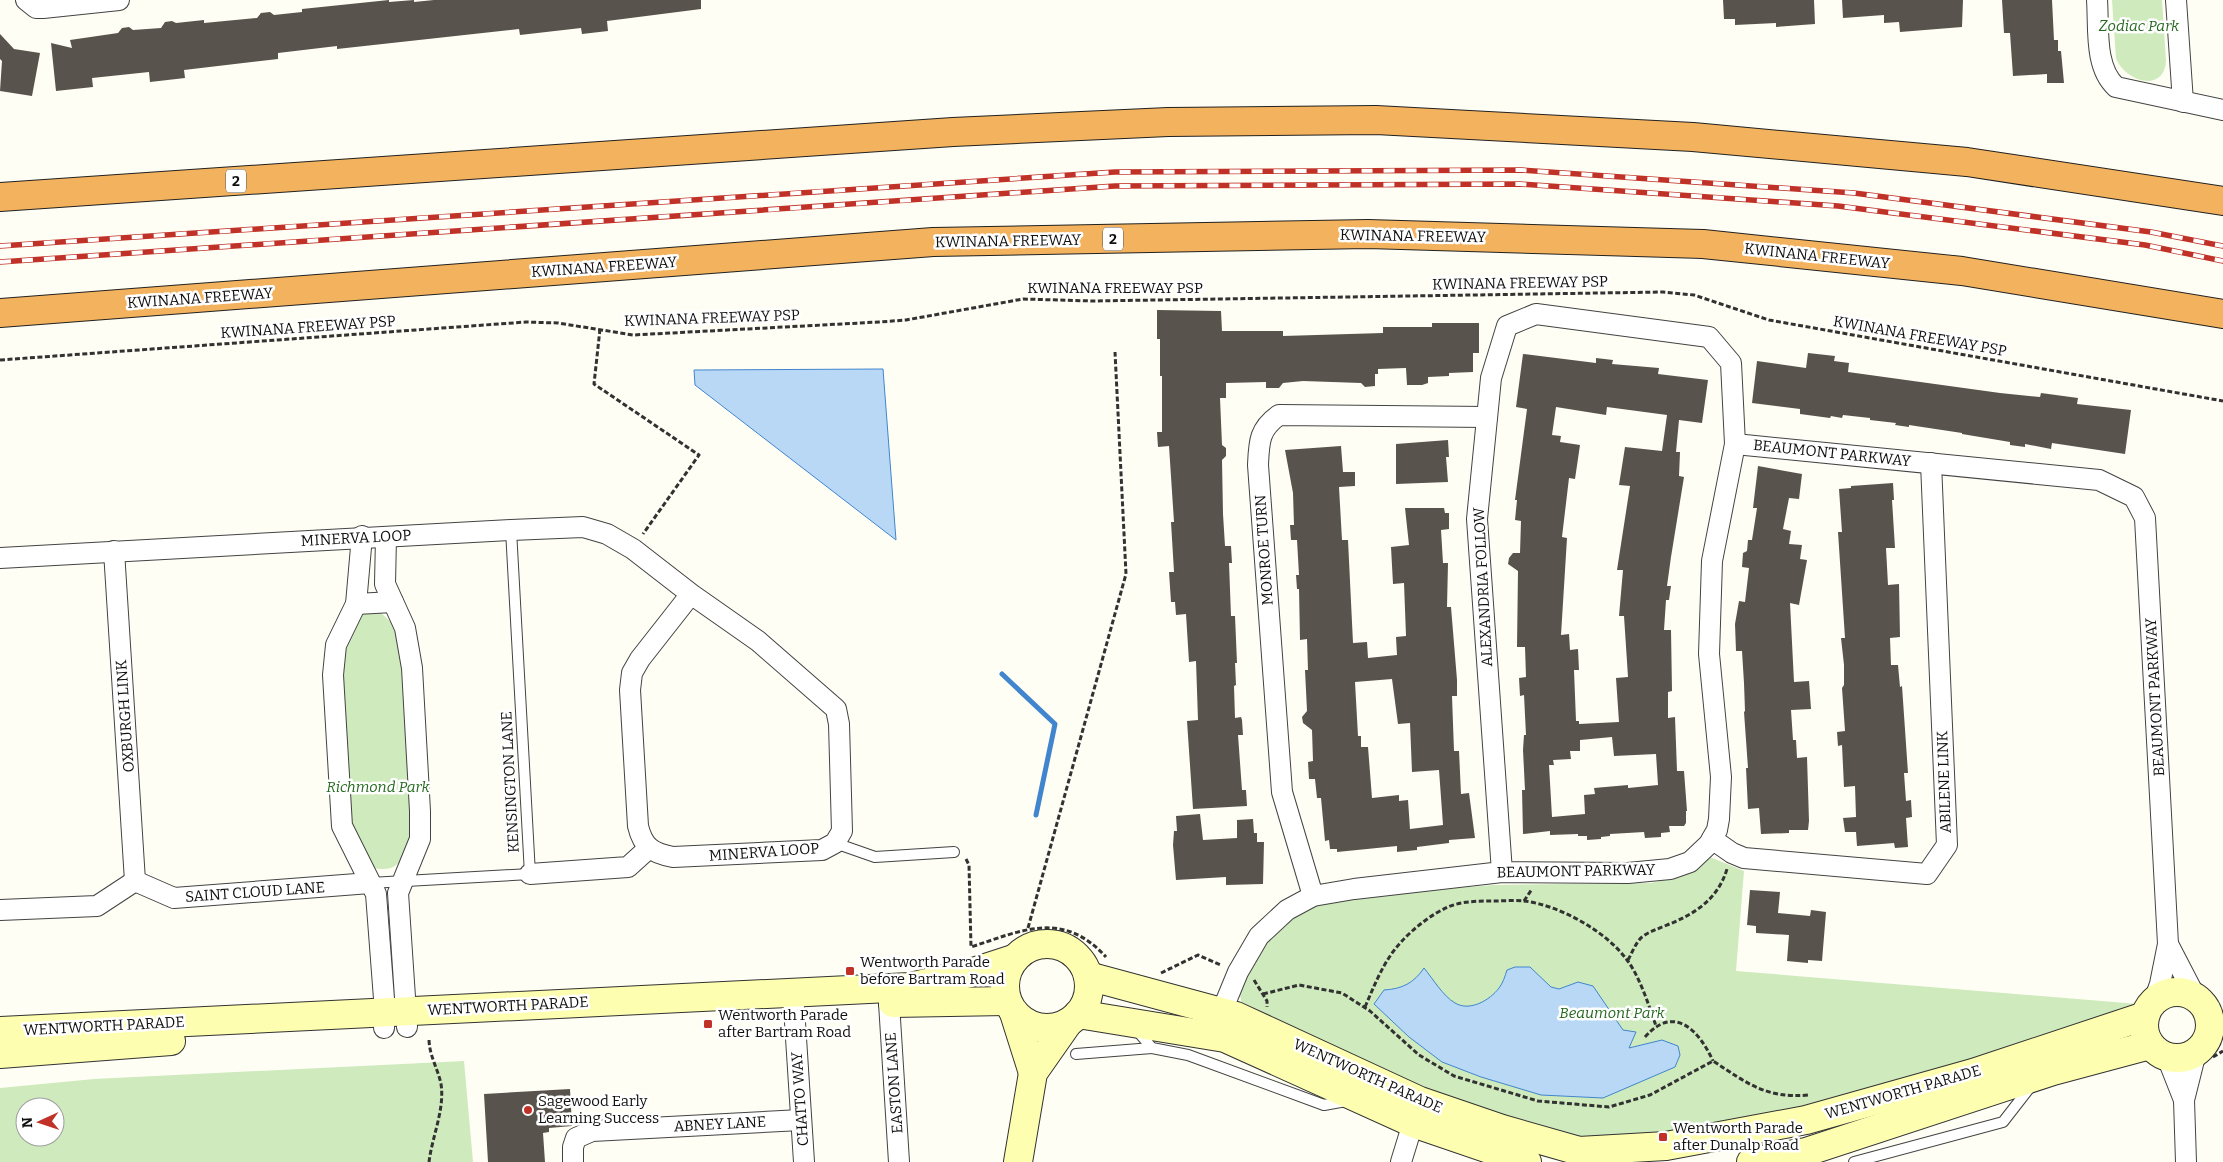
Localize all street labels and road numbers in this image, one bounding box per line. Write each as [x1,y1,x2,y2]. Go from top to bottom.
road number: 2 [226,170,246,192]
street label: KWINANA FREEWAY [1340,226,1487,246]
road number: 2 [1103,228,1123,250]
street label: KWINANA FREEWAY [935,231,1082,251]
street label: KWINANA FREEWAY [1743,239,1891,273]
street label: KWINANA FREEWAY [530,253,678,281]
street label: KWINANA FREEWAY PSP [1432,272,1608,294]
street label: KWINANA FREEWAY PSP [1027,279,1203,297]
street label: KWINANA FREEWAY [126,284,274,312]
street label: KWINANA FREEWAY PSP [624,306,800,330]
street label: KWINANA FREEWAY PSP [220,312,396,342]
street label: KWINANA FREEWAY PSP [1832,312,2008,360]
street label: BEAUMONT PARKWAY [1752,436,1912,470]
street label: MONROE TURN [1251,494,1277,606]
street label: ALEXANDRIA FOLLOW [1470,506,1496,667]
street label: MINERVA LOOP [300,526,412,550]
street label: BEAUMONT PARKWAY [2142,617,2168,777]
street label: OXBURGH LINK [112,659,138,773]
street label: KENSINGTON LANE [497,711,523,853]
street label: ABILENE LINK [1933,730,1955,834]
street label: MINERVA LOOP [708,839,820,865]
street label: BEAUMONT PARKWAY [1497,861,1656,881]
street label: SAINT CLOUD LANE [184,878,326,906]
street label: WENTWORTH PARADE [427,993,589,1019]
street label: WENTWORTH PARADE [23,1013,185,1039]
street label: EASTON LANE [881,1032,907,1134]
street label: WENTWORTH PARADE [1291,1035,1445,1117]
street label: CHATTO WAY [788,1051,812,1147]
street label: WENTWORTH PARADE [1823,1061,1983,1123]
street label: ABNEY LANE [673,1113,767,1135]

